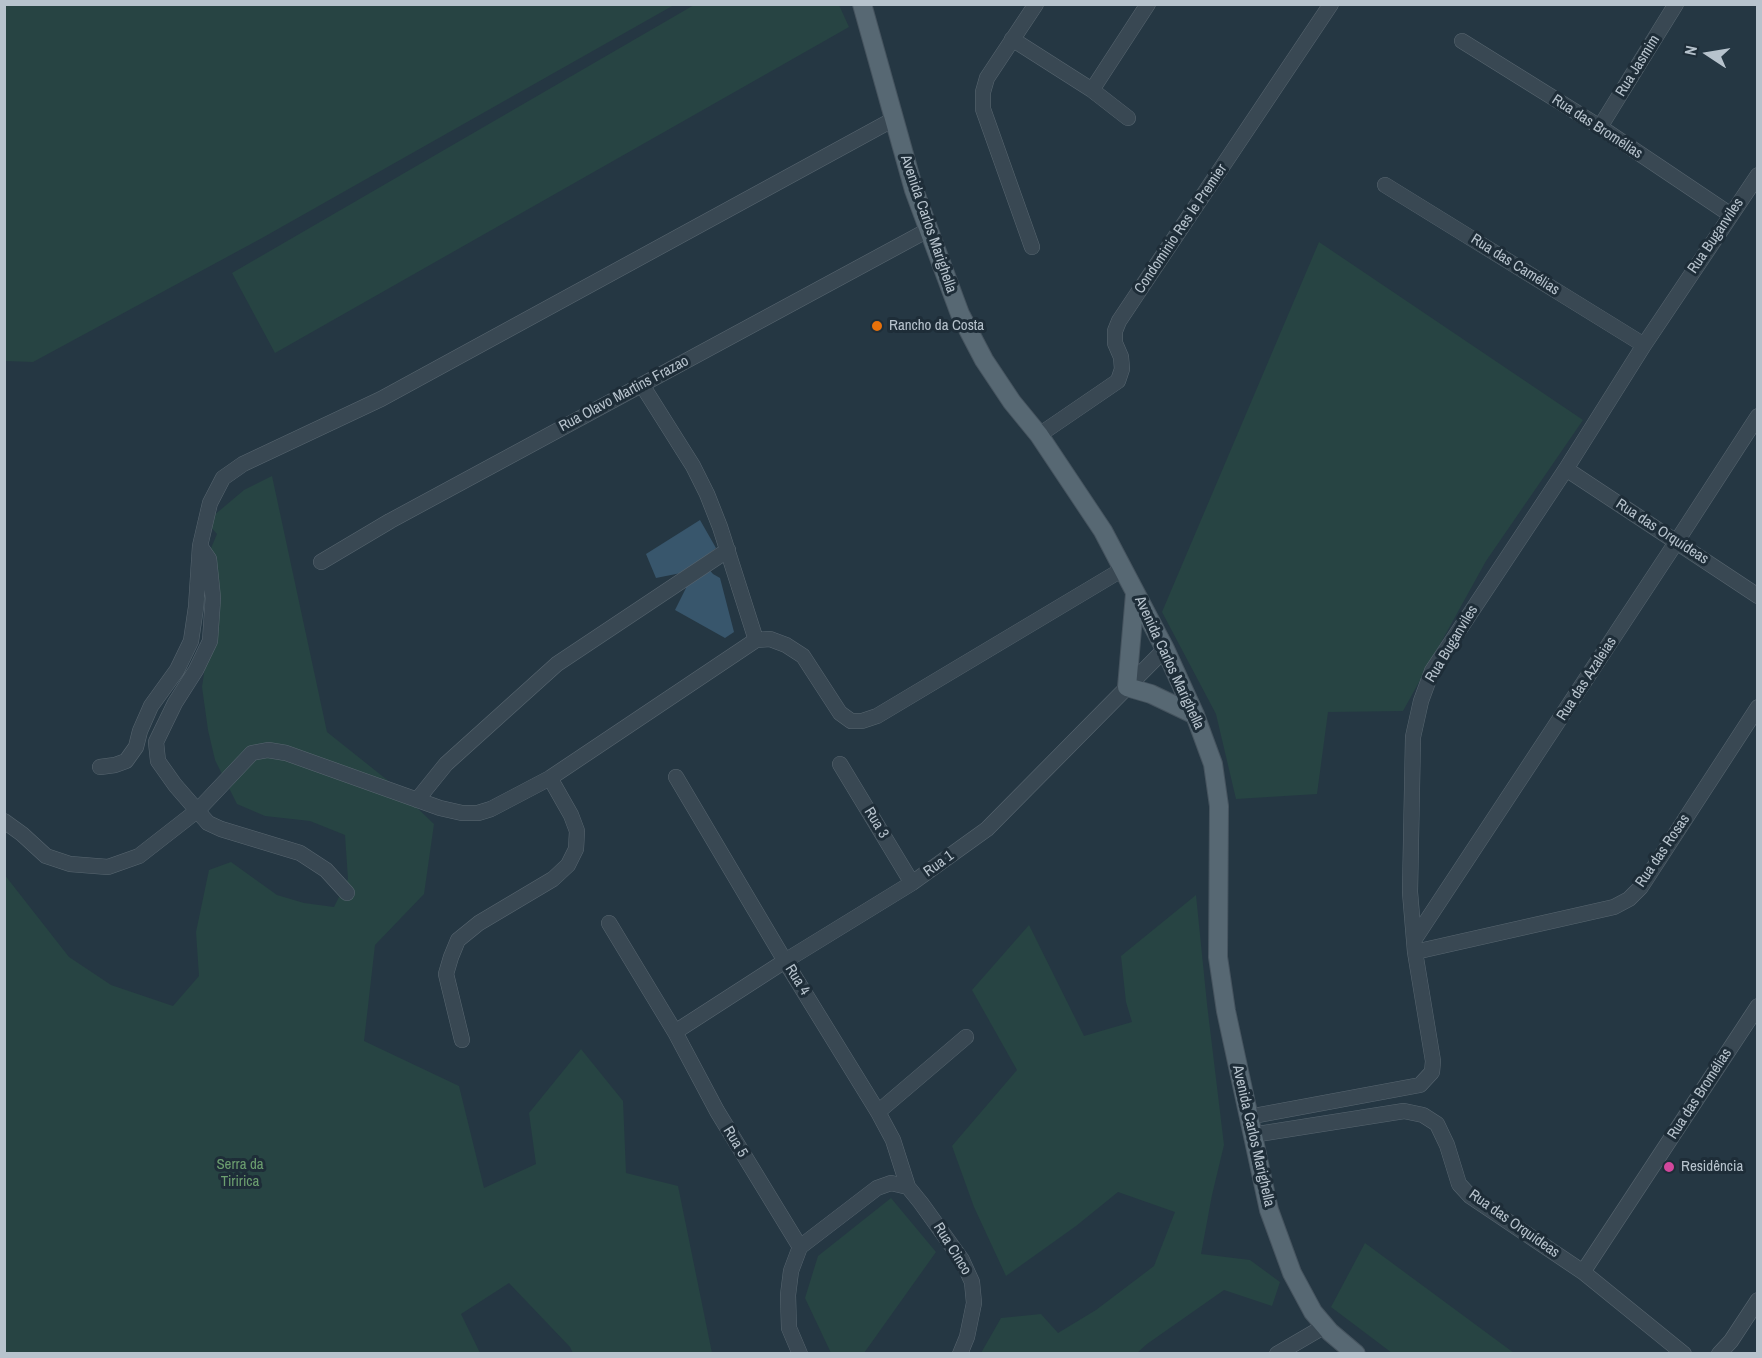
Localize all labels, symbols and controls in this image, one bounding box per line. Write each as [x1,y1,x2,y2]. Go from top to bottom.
north arrow [1678,24,1738,84]
street label: Rua Jasmim [1612,32,1664,100]
text: N [1679,43,1702,57]
street label: Rua das Bromélias [1548,91,1646,163]
street label: Avenida Carlos Marighella [896,153,960,295]
street label: Condominio Res le Premier [1131,161,1231,297]
street label: Rua Buganviles [1684,195,1748,277]
street label: Rua das Camélias [1467,231,1563,299]
place label: Rancho da Costa [889,317,984,335]
marker: Rancho da Costa [870,319,884,333]
street label: Rua Olavo Martins Frazao [556,352,692,436]
street label: Rua das Orquídeas [1612,495,1712,569]
street label: Avenida Carlos Marighella [1130,594,1208,732]
street label: Rua Buganviles [1422,602,1482,686]
street label: Rua das Azaleias [1553,634,1621,724]
street label: Rua 3 [860,804,892,842]
street label: Rua das Rosas [1632,811,1694,891]
street label: Rua 1 [920,847,958,881]
street label: Rua 4 [781,961,813,999]
street label: Rua das Bromélias [1664,1045,1736,1143]
street label: Avenida Carlos Marighella [1228,1063,1278,1209]
street label: Rua 5 [719,1123,751,1161]
park label: Serra da Tiririca [216,1156,264,1191]
place label: Residência [1681,1158,1743,1176]
marker: Residência [1662,1160,1676,1174]
street label: Rua das Orquídeas [1465,1186,1563,1262]
street label: Rua Cinco [929,1220,975,1278]

